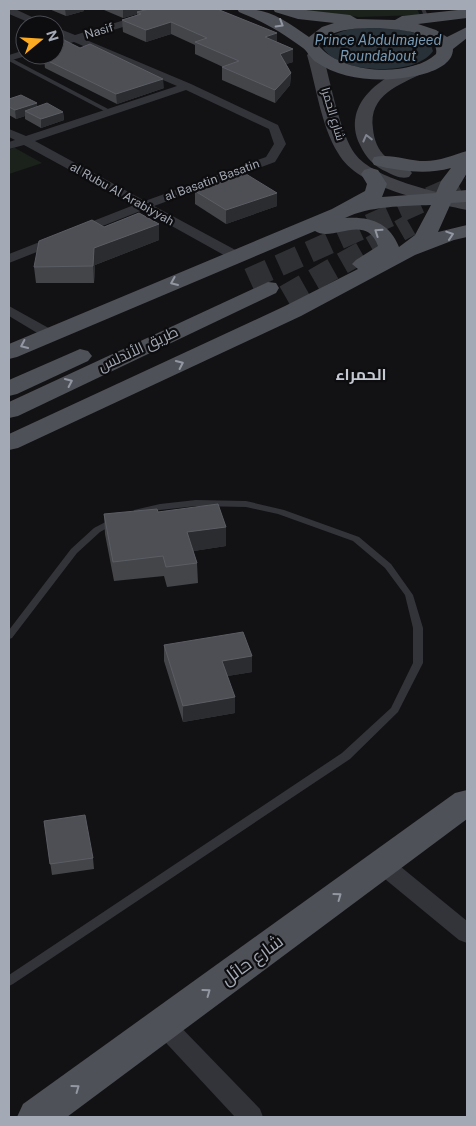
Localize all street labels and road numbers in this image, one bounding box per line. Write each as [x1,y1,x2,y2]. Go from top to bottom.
street label: Nasif [83,20,115,42]
street label: شارع الحمرا [317,86,348,143]
street label: al Basatin Basatin [163,156,261,204]
street label: al Rubu Al Arabiyyah [68,160,176,228]
street label: طريق الأندلس [95,323,181,376]
street label: شارع حائل [216,930,288,991]

